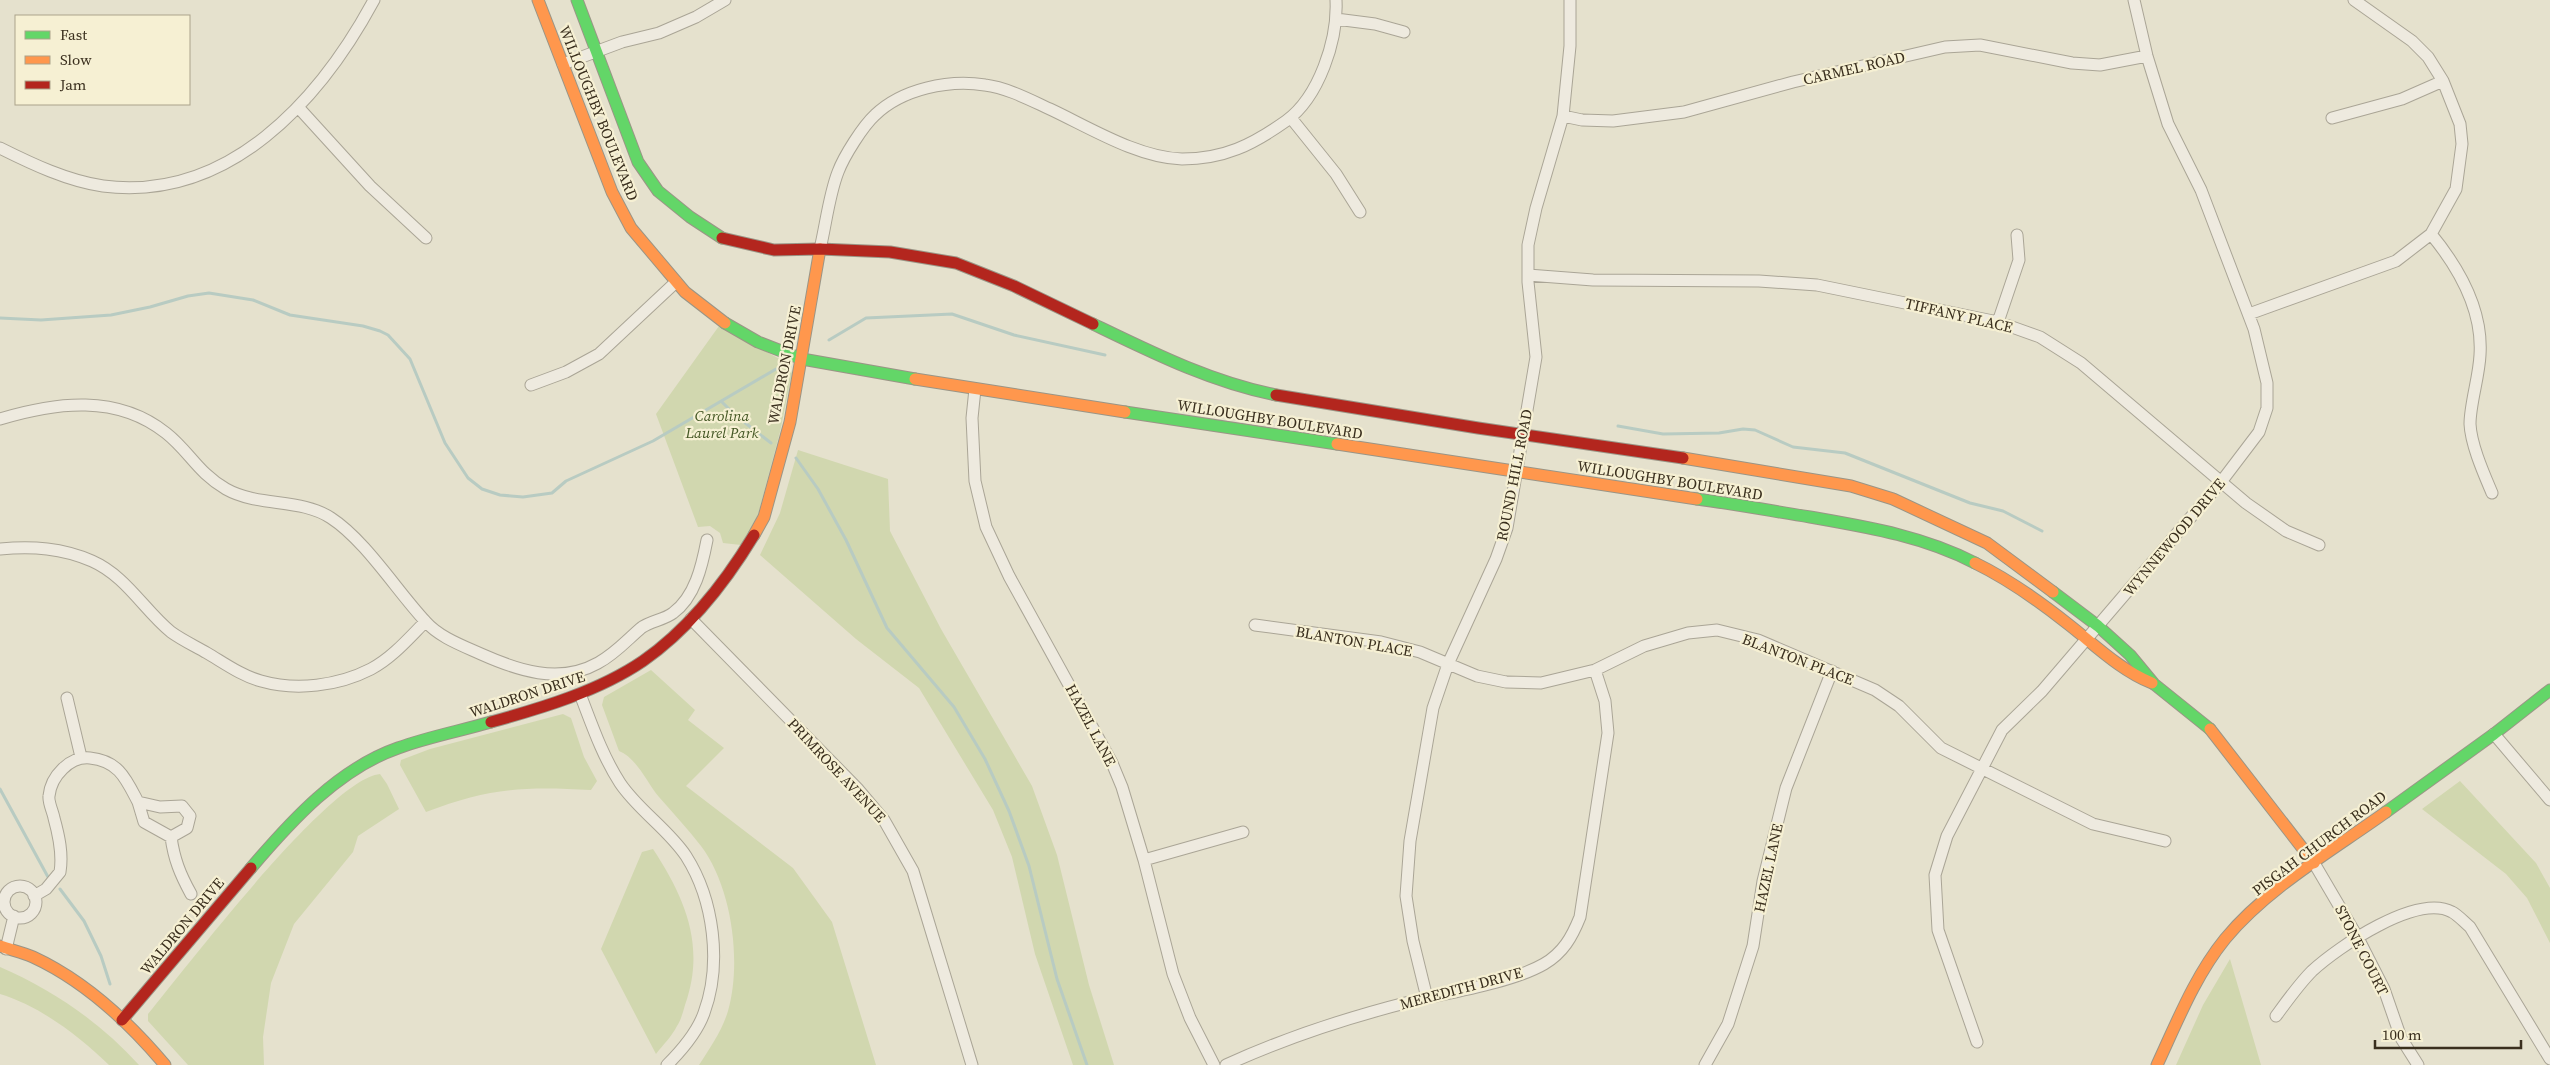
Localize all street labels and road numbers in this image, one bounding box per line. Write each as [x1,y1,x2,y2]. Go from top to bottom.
street label: WILLOUGHBY BOULEVARD [554,22,644,204]
street label: CARMEL ROAD [1801,46,1907,90]
street label: TIFFANY PLACE [1903,292,2015,338]
street label: WALDRON DRIVE [762,304,806,426]
street label: WILLOUGHBY BOULEVARD [1176,394,1364,444]
street label: ROUND HILL ROAD [1491,407,1537,543]
street label: WILLOUGHBY BOULEVARD [1576,455,1764,505]
street label: WYNNEWOOD DRIVE [2118,473,2230,601]
street label: BLANTON PLACE [1294,620,1414,662]
street label: BLANTON PLACE [1739,628,1857,690]
street label: WALDRON DRIVE [466,665,588,723]
street label: HAZEL LANE [1061,680,1121,770]
street label: PRIMROSE AVENUE [783,713,891,827]
street label: PISGAH CHURCH ROAD [2248,786,2390,900]
street label: HAZEL LANE [1748,822,1788,914]
street label: WALDRON DRIVE [135,873,229,979]
street label: STONE COURT [2330,901,2394,999]
street label: MEREDITH DRIVE [1397,962,1525,1014]

